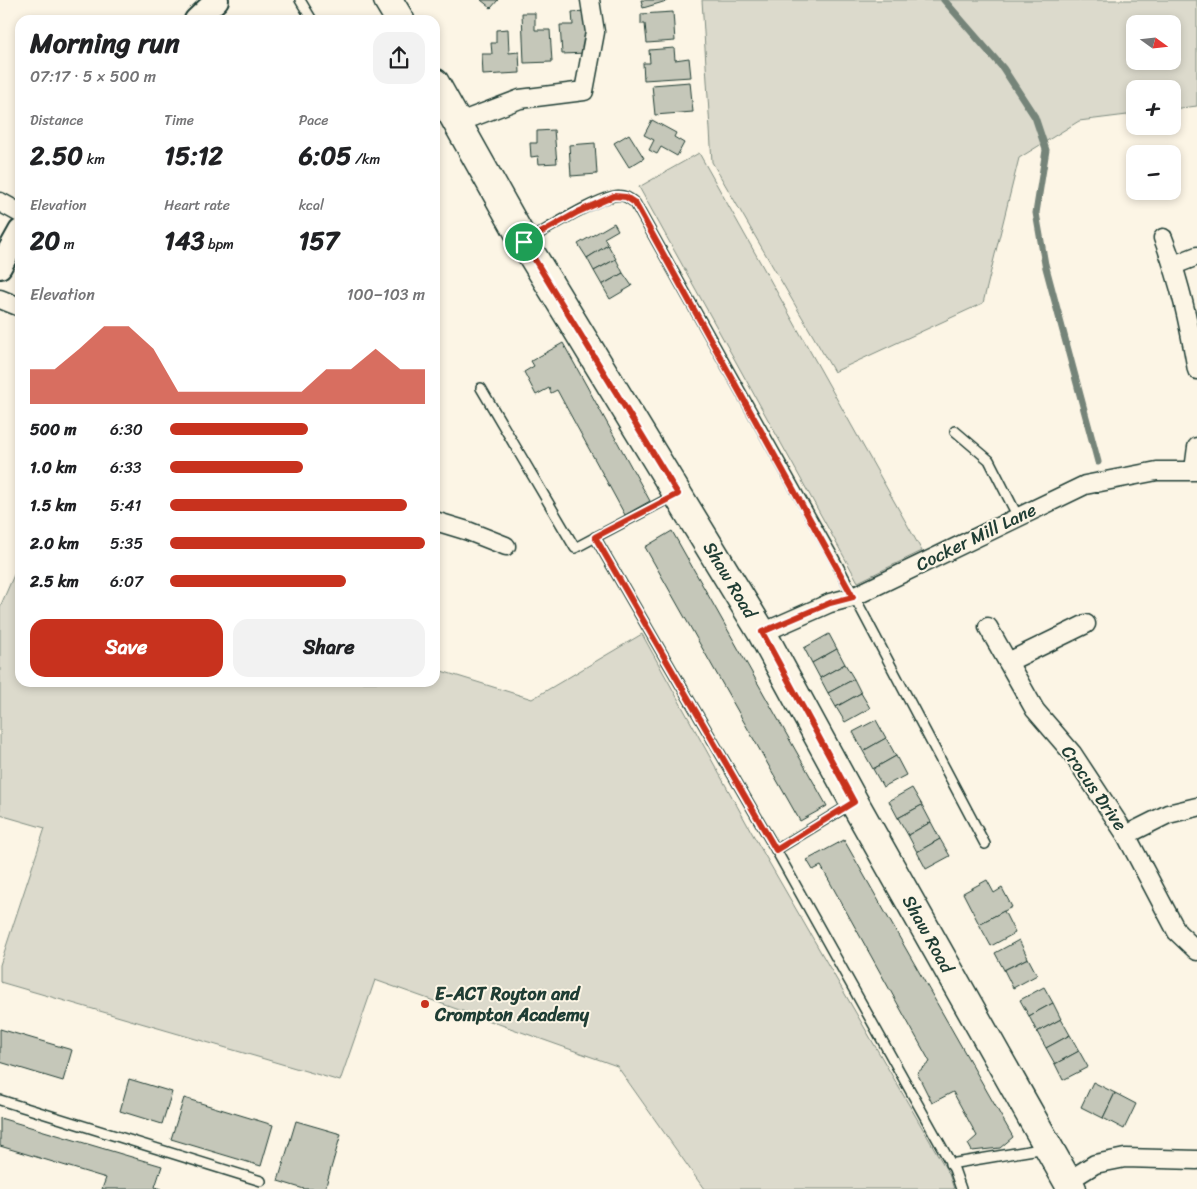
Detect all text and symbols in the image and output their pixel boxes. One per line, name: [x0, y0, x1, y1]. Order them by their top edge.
north arrow: [1126, 15, 1181, 70]
map controls: [1126, 15, 1181, 200]
text: Morning run: [30, 18, 180, 67]
button: share: [373, 32, 425, 84]
text: 07:17 · 5 × 500 m: [30, 62, 156, 91]
button: +: [1126, 80, 1181, 135]
text: Distance: [30, 108, 83, 133]
text: Time: [164, 108, 194, 133]
text: Pace: [299, 108, 328, 133]
text: 2.50: [30, 133, 83, 178]
text: 15:12: [164, 133, 223, 178]
text: 6:05: [299, 133, 351, 178]
button: −: [1126, 145, 1181, 200]
text: km: [83, 147, 105, 172]
text: /km: [351, 147, 380, 172]
text: Elevation: [30, 193, 87, 218]
text: Heart rate: [164, 193, 230, 218]
text: kcal: [299, 193, 324, 218]
text: 20: [30, 218, 60, 263]
text: 143: [164, 218, 204, 263]
text: 157: [299, 218, 339, 263]
pin: [503, 221, 545, 263]
icon: arrive: [510, 228, 538, 256]
text: m: [60, 232, 75, 257]
text: bpm: [204, 232, 234, 257]
text: Elevation: [30, 280, 95, 309]
text: 100–103 m: [347, 280, 425, 309]
text: 500 m: [30, 415, 76, 444]
text: 6:30: [110, 415, 143, 444]
text: 1.0 km: [30, 453, 77, 482]
text: 6:33: [110, 453, 142, 482]
text: 1.5 km: [30, 491, 76, 520]
text: 5:41: [110, 491, 141, 520]
street label: Cocker Mill Lane: [910, 494, 1042, 580]
text: 2.0 km: [30, 529, 79, 558]
text: 5:35: [110, 529, 143, 558]
street label: Shaw Road: [694, 535, 767, 626]
text: 2.5 km: [30, 567, 79, 596]
text: 6:07: [110, 567, 143, 596]
button: Save: [30, 619, 223, 677]
button: Share: [233, 619, 425, 677]
street label: Crocus Drive: [1052, 738, 1136, 838]
street label: Shaw Road: [893, 889, 963, 980]
place label: E-ACT Royton and Crompton Academy: [434, 978, 590, 1031]
marker: E-ACT Royton and Crompton Academy: [419, 998, 431, 1010]

